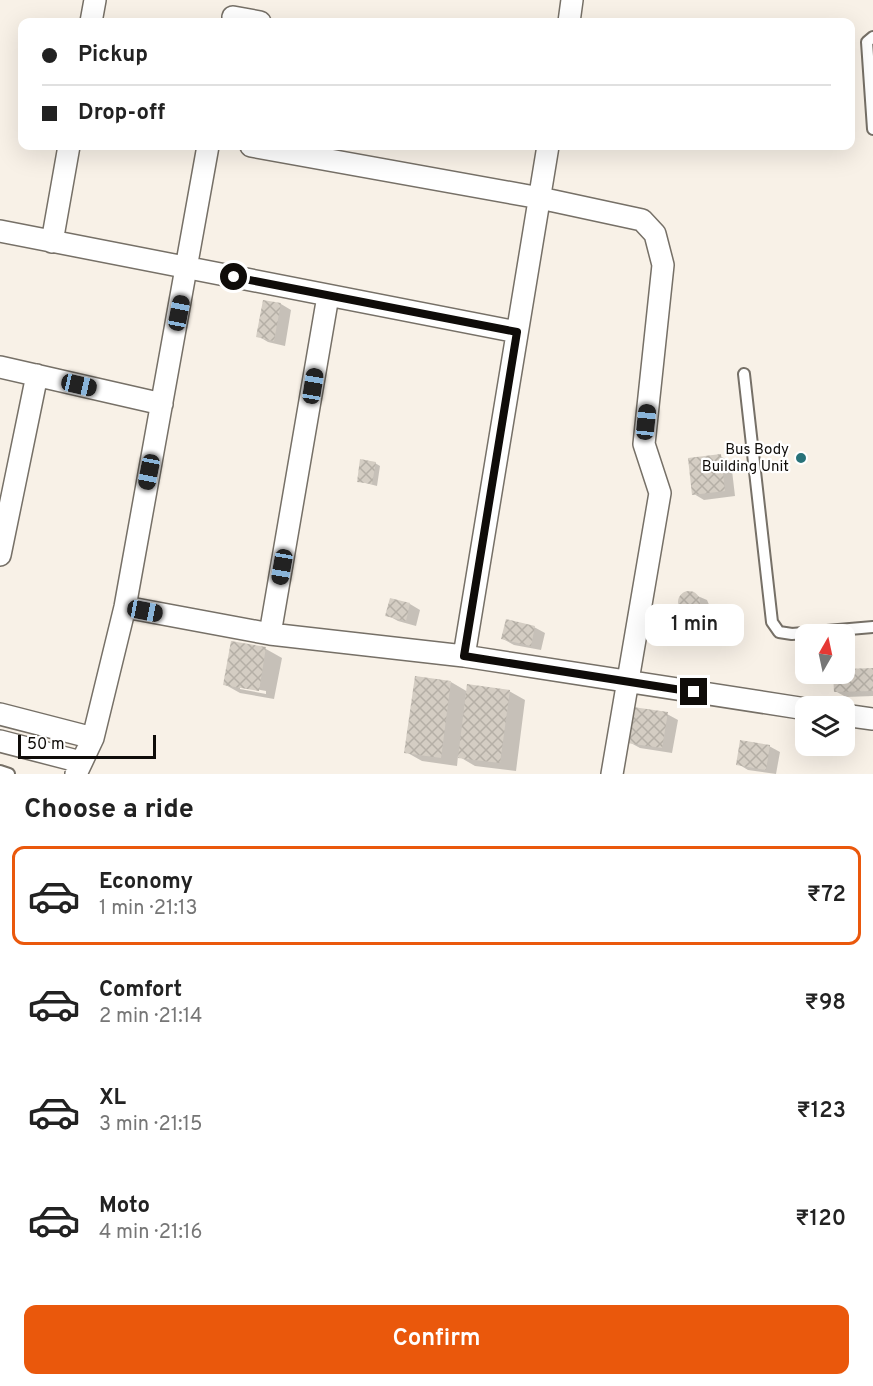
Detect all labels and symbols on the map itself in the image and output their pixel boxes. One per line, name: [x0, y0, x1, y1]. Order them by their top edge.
route start: [220, 263, 247, 290]
car: [167, 294, 191, 332]
car: [301, 367, 325, 405]
car: [59, 372, 99, 398]
car: [635, 403, 657, 441]
place label: Bus Body Building Unit: [702, 441, 789, 477]
marker: Bus Body Building Unit: [794, 451, 808, 465]
car: [137, 453, 161, 491]
car: [270, 548, 294, 586]
car: [126, 599, 164, 623]
callout: 1 min: [644, 605, 744, 647]
north arrow: [795, 624, 855, 684]
route end: [680, 678, 707, 705]
scale bar: [18, 732, 156, 760]

